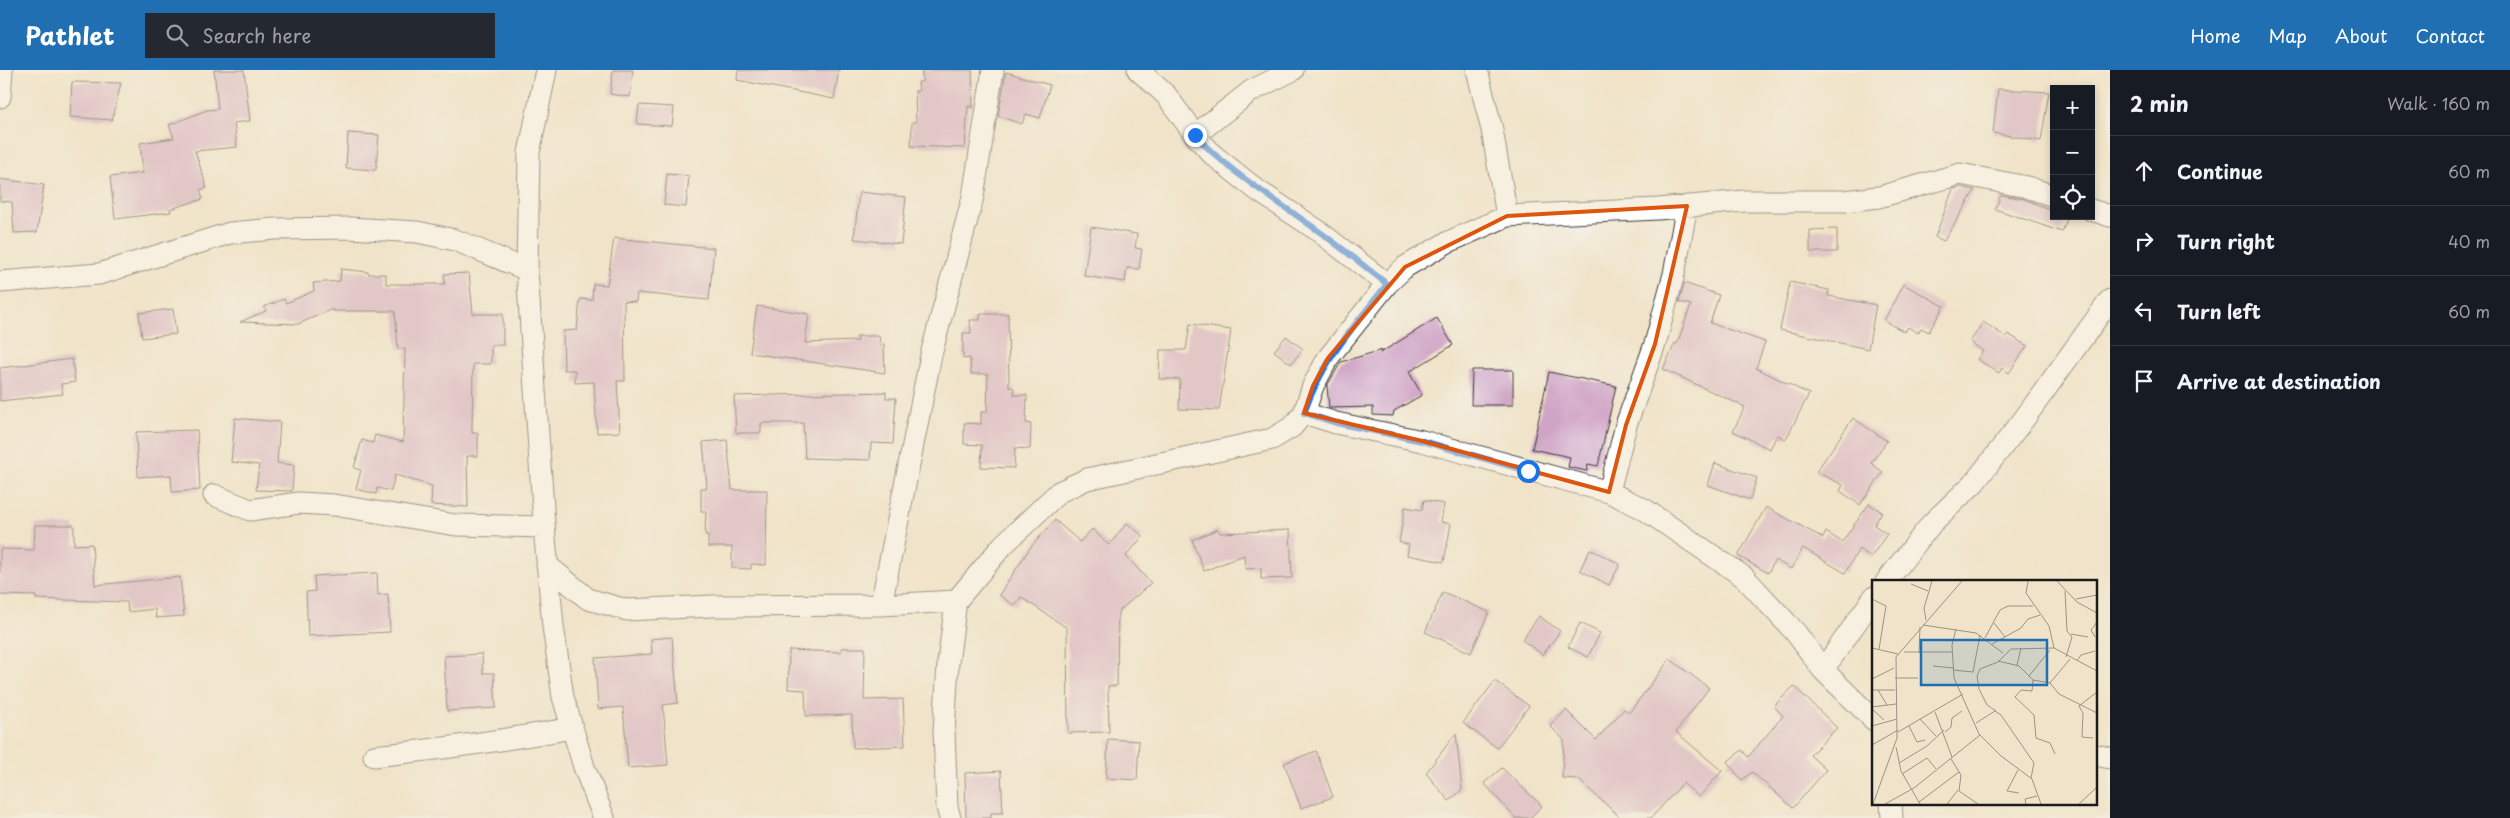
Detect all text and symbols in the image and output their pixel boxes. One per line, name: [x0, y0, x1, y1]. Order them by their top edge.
search box: [145, 13, 495, 58]
text: Pathlet: [25, 17, 115, 53]
icon: search: [163, 21, 191, 49]
text: Search here: [203, 21, 311, 49]
text: Home: [2190, 22, 2240, 49]
text: Map: [2268, 22, 2307, 49]
text: About: [2335, 22, 2387, 49]
text: Contact: [2415, 22, 2485, 49]
map controls: [2050, 85, 2095, 220]
button: +: [2050, 85, 2095, 130]
text: 2 min: [2130, 87, 2189, 119]
text: Walk · 160 m: [2387, 91, 2490, 115]
route end: [1184, 124, 1207, 147]
button: −: [2050, 130, 2095, 175]
icon: ahead: [2130, 157, 2158, 185]
text: Continue: [2177, 157, 2263, 185]
text: 60 m: [2448, 159, 2490, 183]
button: locate: [2050, 175, 2095, 220]
icon: right: [2130, 227, 2158, 255]
text: Turn right: [2177, 227, 2275, 255]
text: 40 m: [2448, 229, 2490, 253]
icon: left: [2130, 297, 2158, 325]
text: Turn left: [2177, 297, 2261, 325]
text: 60 m: [2448, 299, 2490, 323]
icon: arrive: [2130, 367, 2158, 395]
text: Arrive at destination: [2177, 367, 2381, 395]
route start: [1517, 460, 1540, 483]
inset map: [1872, 580, 2098, 806]

